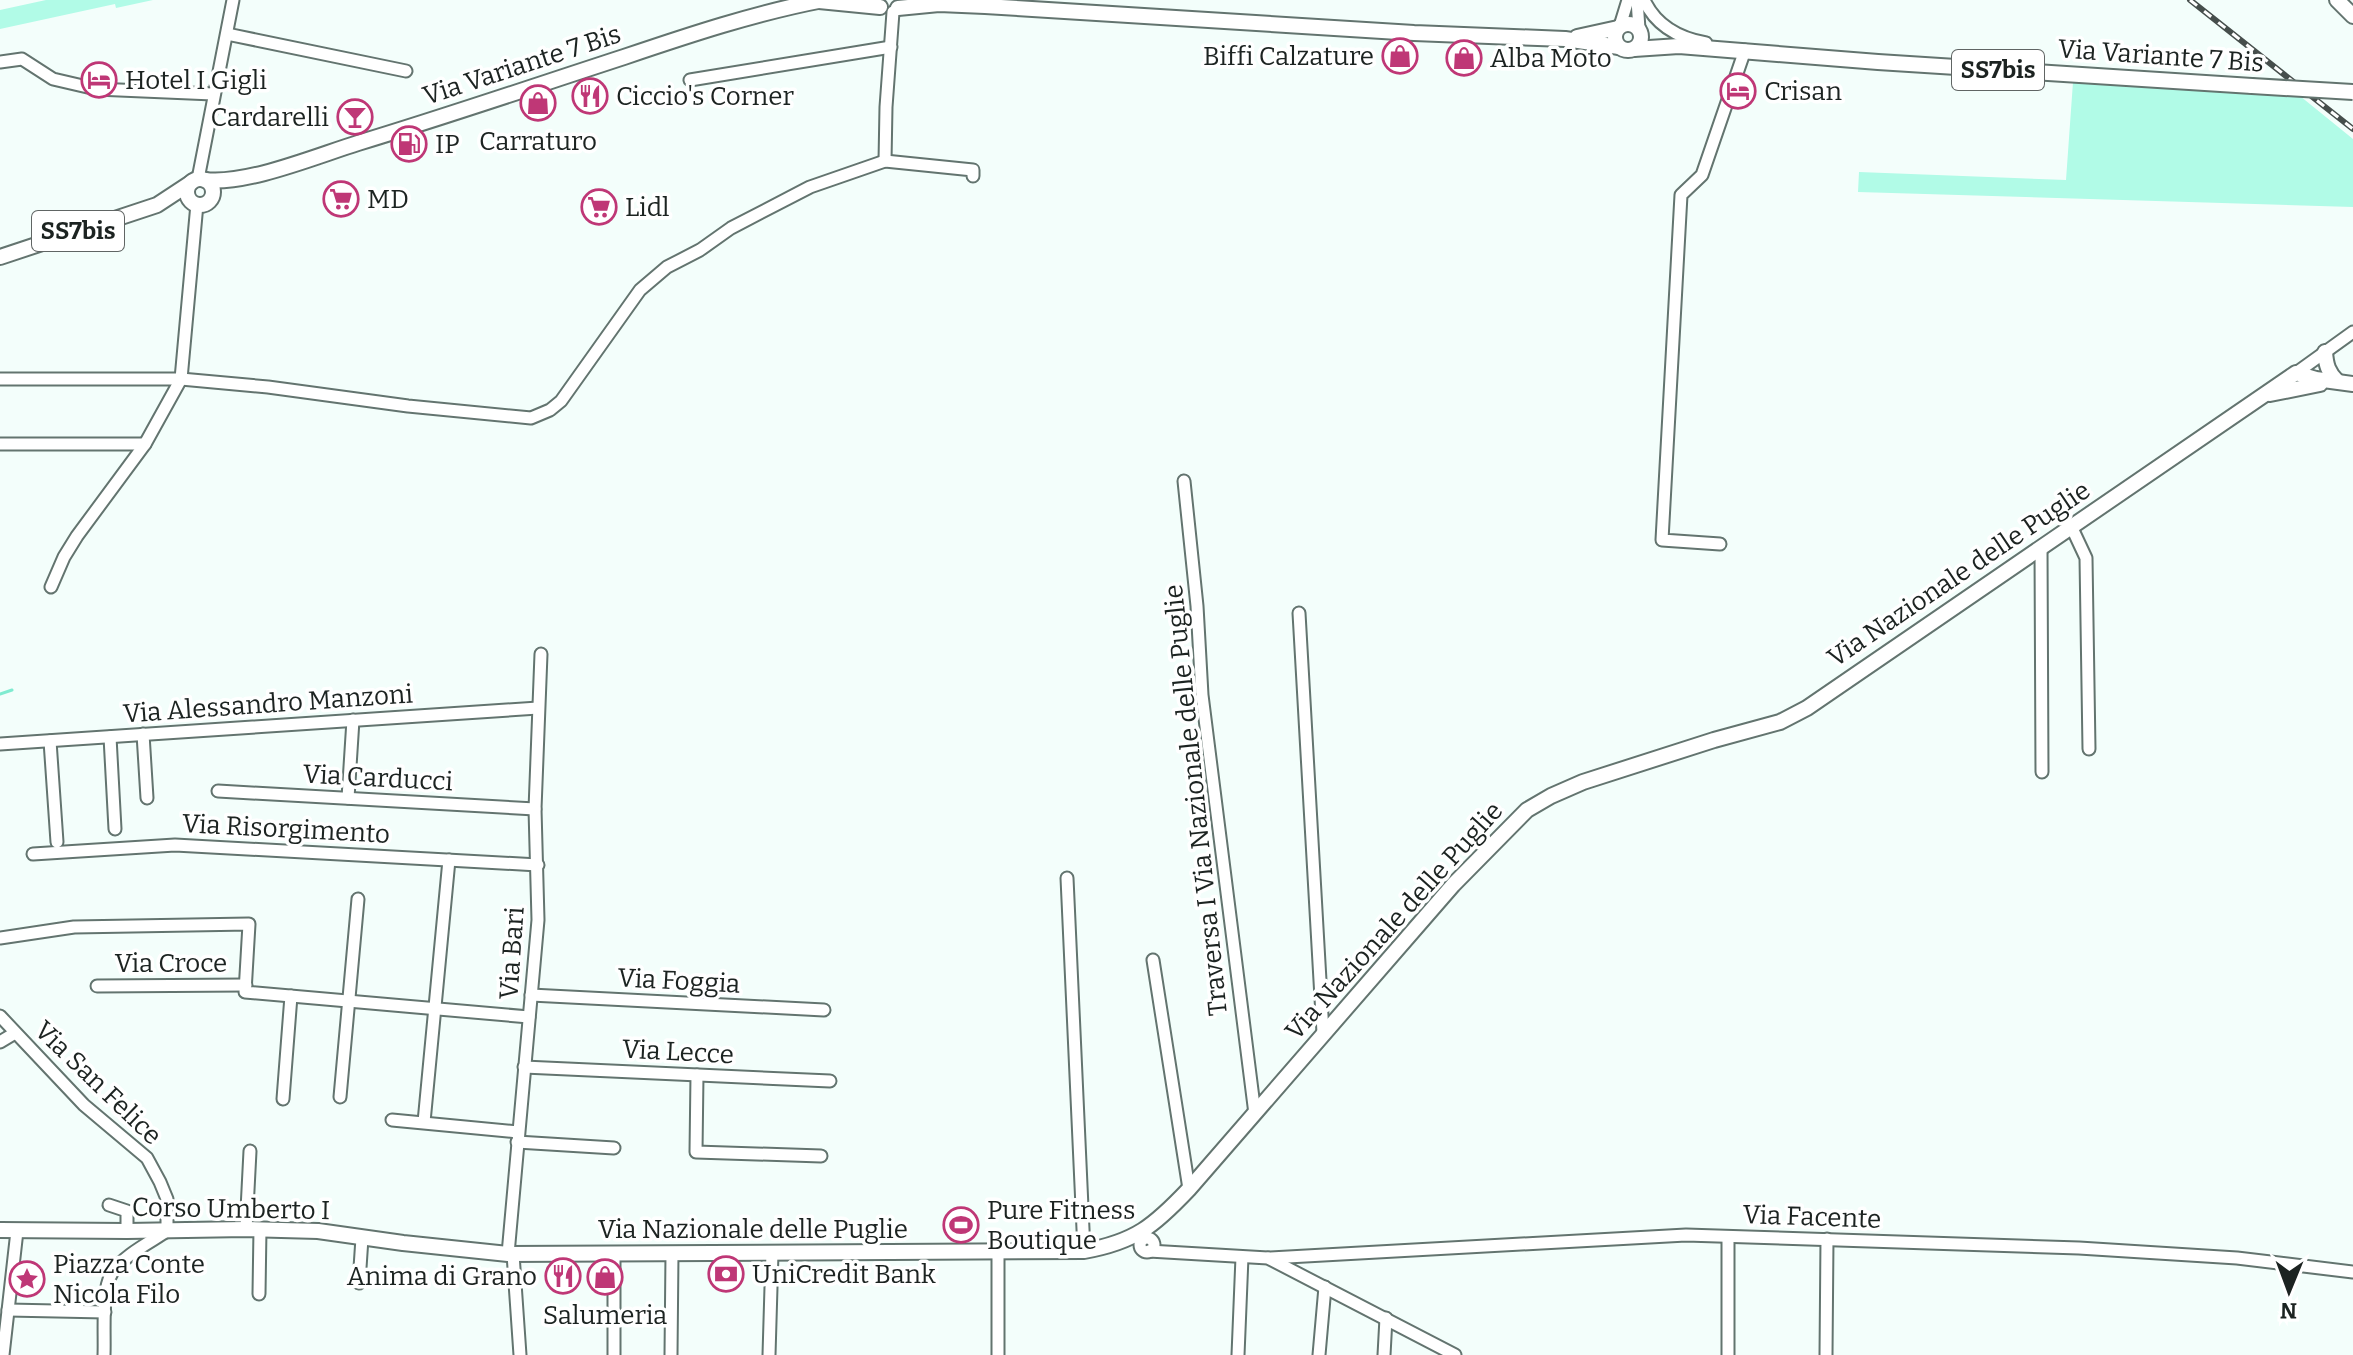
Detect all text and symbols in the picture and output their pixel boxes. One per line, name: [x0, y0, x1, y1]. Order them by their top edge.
street label: Via Variante 7 Bis: [419, 18, 625, 112]
street label: Via Variante 7 Bis: [2057, 33, 2265, 79]
shop icon: Biffi Calzature: [1381, 37, 1419, 75]
shop icon: Alba Moto: [1445, 39, 1483, 77]
place label: Biffi Calzature: [1203, 41, 1374, 72]
place label: Alba Moto: [1490, 43, 1612, 74]
road number: SS7bis: [1952, 50, 2044, 90]
hotel icon: Hotel I Gigli: [80, 61, 118, 99]
place label: Hotel I Gigli: [125, 65, 267, 96]
hotel icon: Crisan: [1719, 72, 1757, 110]
place label: Crisan: [1764, 76, 1843, 107]
restaurant icon: Ciccio's Corner: [571, 77, 609, 115]
place label: Ciccio's Corner: [616, 81, 794, 112]
shop icon: Carraturo: [519, 84, 557, 122]
bar icon: Cardarelli: [336, 98, 374, 136]
place label: Cardarelli: [211, 102, 329, 133]
fuel station icon: IP: [390, 125, 428, 163]
place label: Carraturo: [479, 126, 597, 157]
place label: IP: [435, 129, 460, 160]
supermarket icon: MD: [322, 180, 360, 218]
place label: MD: [367, 184, 409, 215]
supermarket icon: Lidl: [580, 188, 618, 226]
place label: Lidl: [625, 192, 670, 223]
road number: SS7bis: [32, 211, 124, 251]
street label: Via Nazionale delle Puglie: [1822, 475, 2096, 673]
street label: Traversa I Via Nazionale delle Puglie: [1158, 583, 1234, 1017]
street label: Via Alessandro Manzoni: [122, 678, 414, 730]
street label: Via Carducci: [302, 759, 454, 797]
street label: Via Nazionale delle Puglie: [1279, 796, 1509, 1046]
street label: Via Risorgimento: [181, 808, 391, 850]
street label: Via Bari: [493, 905, 531, 1000]
street label: Via Croce: [115, 948, 227, 979]
street label: Via Foggia: [617, 962, 741, 1000]
street label: Via San Felice: [28, 1015, 168, 1151]
street label: Via Lecce: [621, 1034, 735, 1070]
street label: Corso Umberto I: [132, 1192, 330, 1226]
place label: Pure Fitness Boutique: [987, 1195, 1135, 1256]
street label: Via Facente: [1742, 1199, 1882, 1235]
sports icon: Pure Fitness Boutique: [942, 1206, 980, 1244]
street label: Via Nazionale delle Puglie: [598, 1214, 908, 1245]
place label: Piazza Conte Nicola Filo: [53, 1249, 205, 1310]
north arrow: [2249, 1251, 2329, 1331]
bank icon: UniCredit Bank: [707, 1255, 745, 1293]
restaurant icon: Anima di Grano: [544, 1257, 582, 1295]
shop icon: Salumeria: [586, 1258, 624, 1296]
place label: UniCredit Bank: [752, 1259, 936, 1290]
place icon: Piazza Conte Nicola Filo: [8, 1260, 46, 1298]
place label: Anima di Grano: [347, 1261, 537, 1292]
text: N: [2280, 1297, 2297, 1324]
place label: Salumeria: [543, 1300, 667, 1331]

